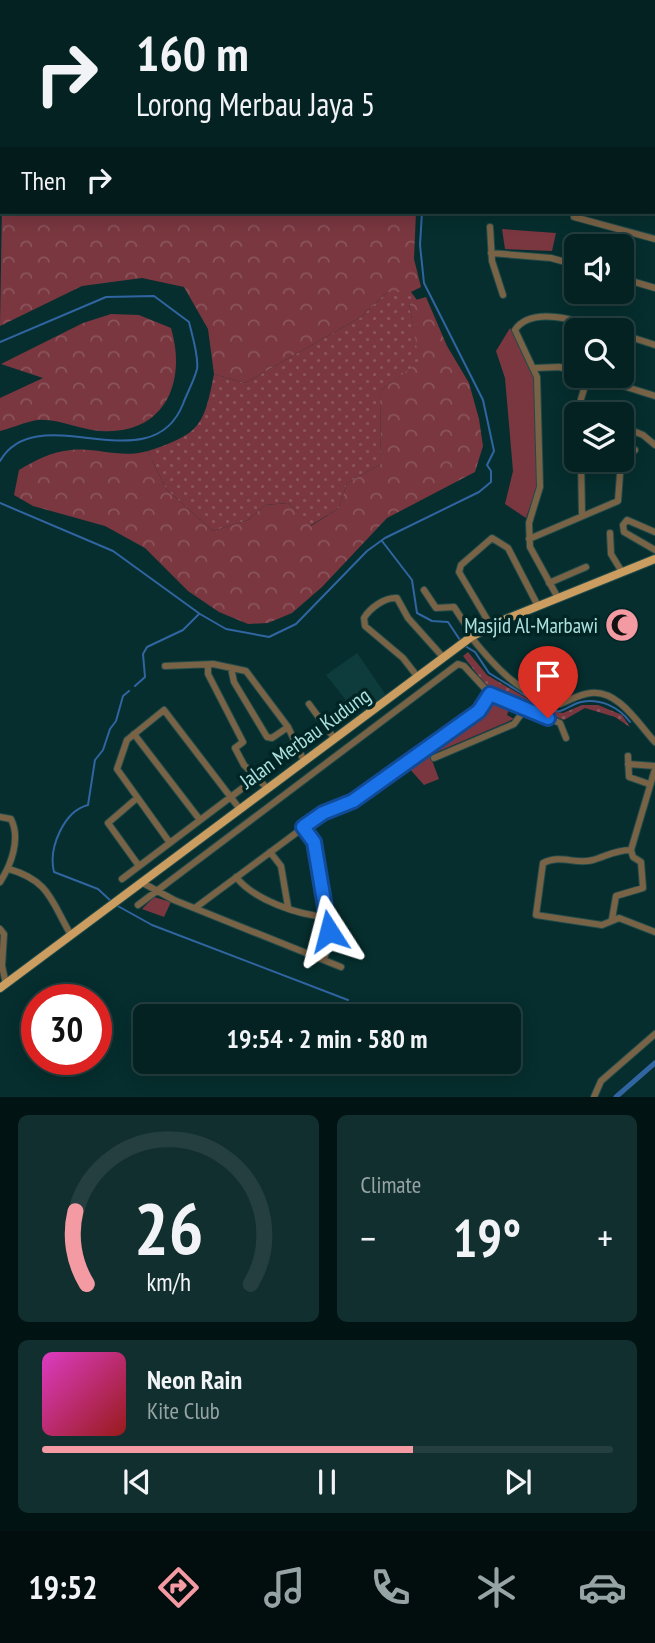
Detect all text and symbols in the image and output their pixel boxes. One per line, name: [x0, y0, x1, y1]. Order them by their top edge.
text: 160 m: [136, 21, 249, 85]
icon: right: [21, 28, 112, 119]
text: Lorong Merbau Jaya 5: [136, 83, 375, 125]
icon: right: [80, 161, 118, 199]
text: Then: [21, 164, 66, 197]
map controls: [564, 234, 634, 472]
button: sound: [564, 234, 634, 304]
button: search: [564, 318, 634, 388]
button: layers: [564, 402, 634, 472]
mosque icon: Masjid Al-Marbawi: [603, 606, 641, 644]
place label: Masjid Al-Marbawi: [464, 612, 598, 639]
pin: [518, 646, 578, 718]
icon: arrive: [529, 657, 567, 695]
street label: Jalan Merbau Kudung: [234, 682, 376, 795]
position arrow: [292, 894, 366, 968]
speed limit sign: 30: [21, 984, 112, 1075]
text: 19:54 · 2 min · 580 m: [227, 1022, 427, 1055]
text: Climate: [361, 1170, 421, 1199]
text: 26: [133, 1181, 203, 1275]
text: 19°: [452, 1204, 521, 1271]
text: −: [361, 1213, 376, 1262]
text: +: [597, 1213, 613, 1262]
text: km/h: [146, 1266, 190, 1298]
text: Neon Rain: [147, 1363, 242, 1396]
text: Kite Club: [147, 1396, 220, 1425]
icon: previous: [118, 1463, 156, 1501]
icon: pause: [308, 1463, 346, 1501]
icon: next: [499, 1463, 537, 1501]
icon: directions: [154, 1563, 203, 1612]
icon: music: [260, 1563, 309, 1612]
icon: phone: [366, 1563, 415, 1612]
icon: climate: [472, 1563, 521, 1612]
icon: car: [578, 1563, 627, 1612]
text: 19:52: [28, 1566, 98, 1608]

